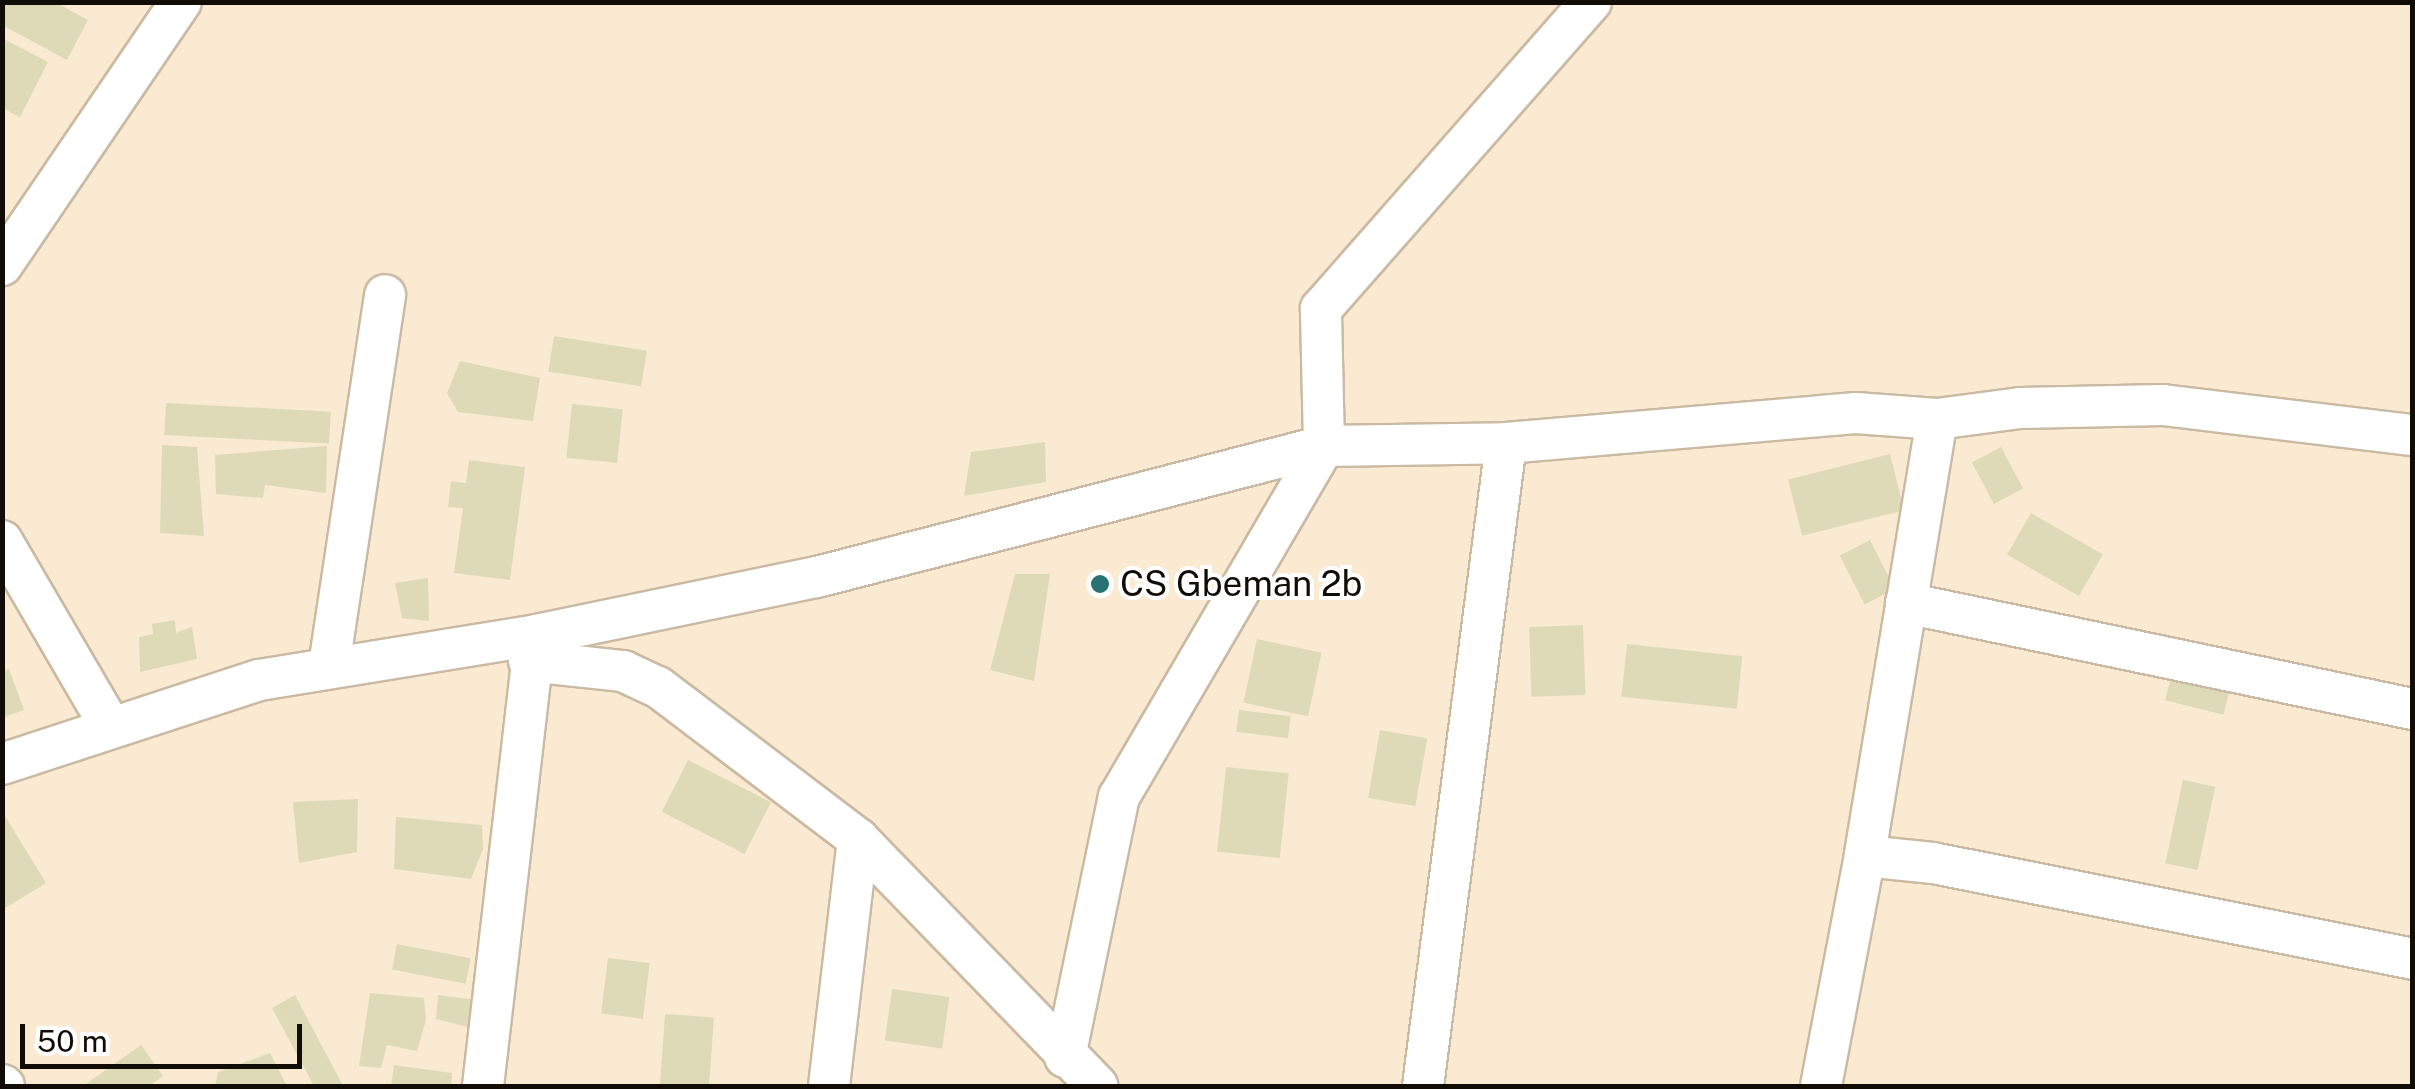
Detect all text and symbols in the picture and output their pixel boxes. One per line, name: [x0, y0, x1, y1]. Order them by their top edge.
place label: CS Gbeman 2b: [1120, 563, 1362, 605]
marker: CS Gbeman 2b: [1089, 573, 1111, 595]
scale bar: [25, 1004, 308, 1066]
text: 50 m: [37, 1023, 108, 1059]

